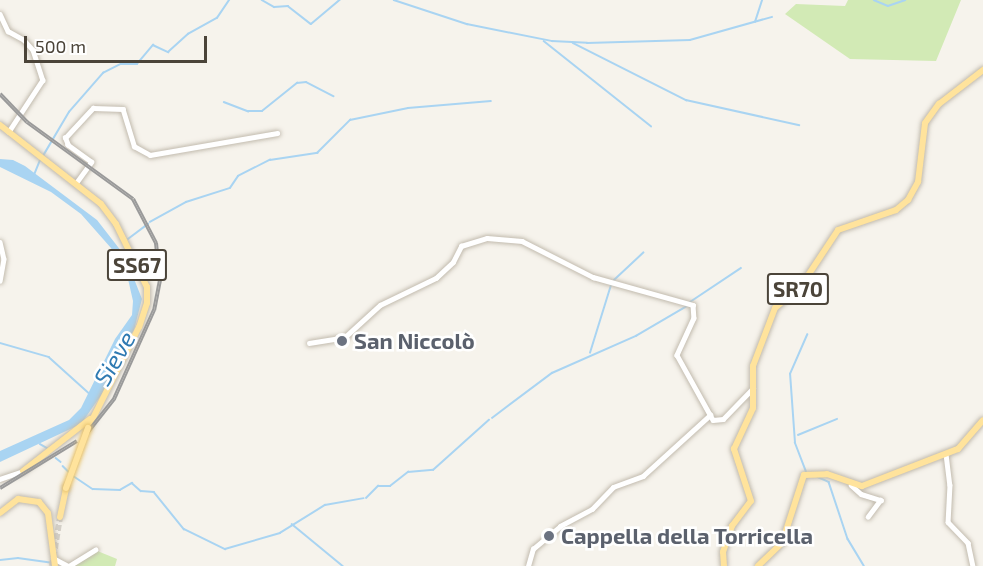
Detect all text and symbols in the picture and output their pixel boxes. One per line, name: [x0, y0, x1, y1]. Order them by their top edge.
scale bar: [27, 24, 210, 62]
text: 500 m: [35, 35, 86, 57]
road number: SS67: [106, 247, 168, 283]
road number: SR70: [766, 271, 830, 307]
water label: Sieve: [87, 326, 141, 390]
place label: San Niccolò: [354, 328, 475, 354]
marker: San Niccolò: [335, 334, 349, 348]
place label: Cappella della Torricella: [561, 523, 814, 549]
marker: Cappella della Torricella: [542, 529, 556, 543]

